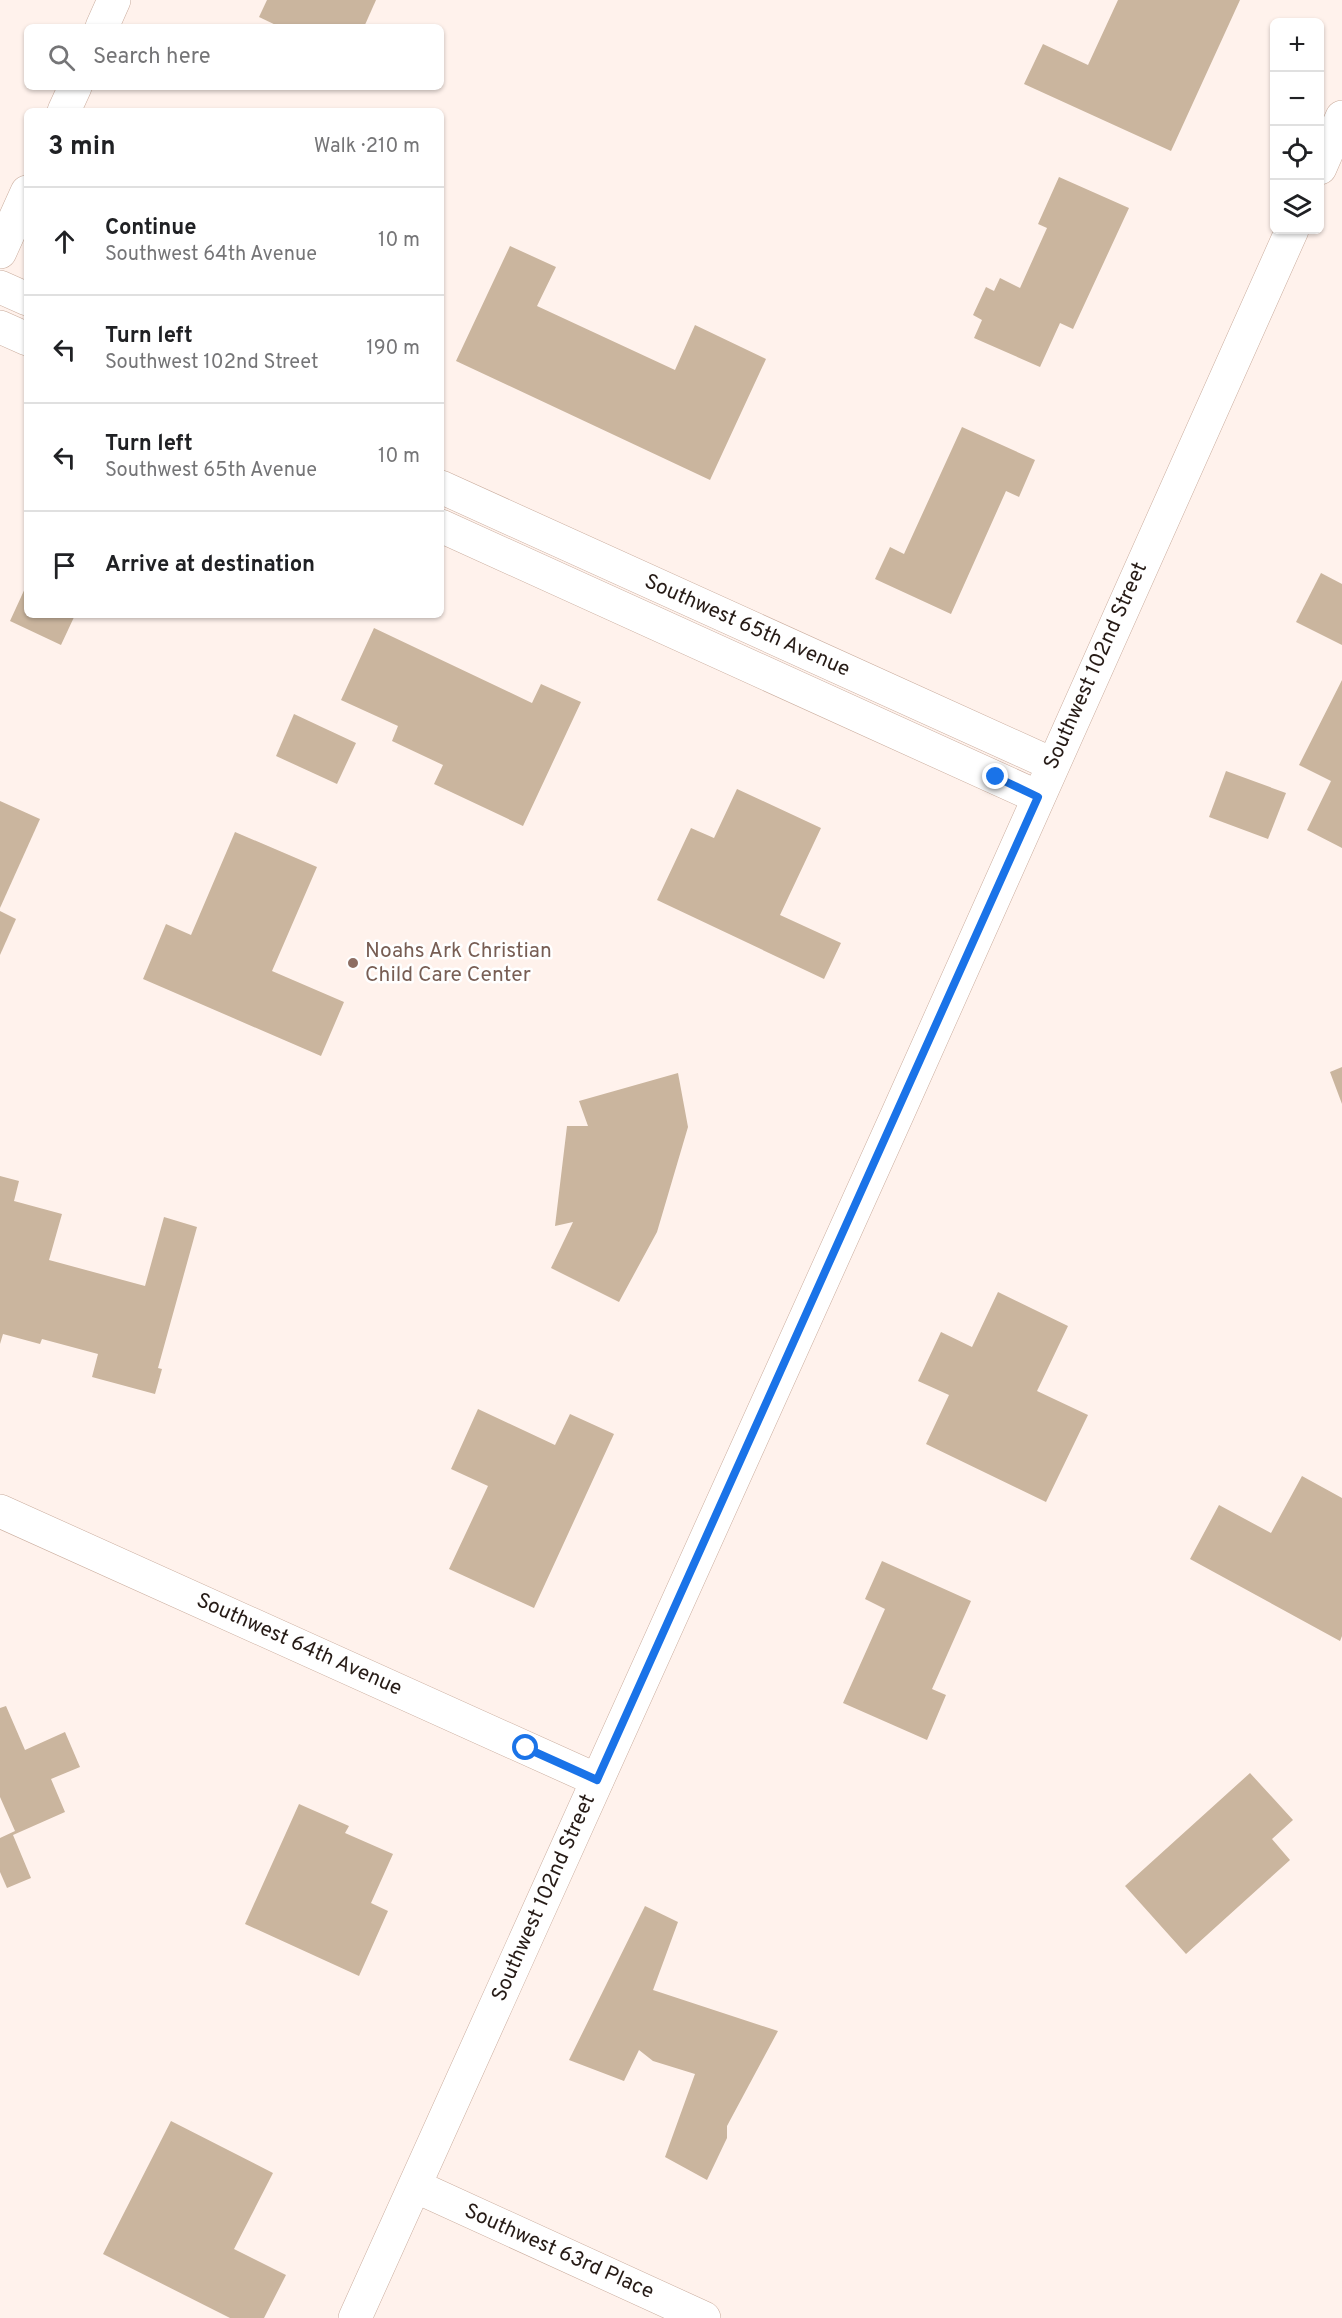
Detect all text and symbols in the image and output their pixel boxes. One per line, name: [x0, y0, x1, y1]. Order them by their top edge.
map controls: [1270, 18, 1324, 234]
button: +: [1270, 18, 1324, 72]
search box: [24, 24, 444, 90]
icon: search: [45, 41, 78, 74]
text: Search here: [93, 44, 211, 71]
button: −: [1270, 72, 1324, 126]
button: locate: [1270, 126, 1324, 180]
text: 3 min: [48, 131, 116, 164]
text: Walk · 210 m: [314, 134, 420, 160]
button: layers: [1270, 180, 1324, 234]
text: Continue: [105, 215, 196, 242]
icon: ahead: [48, 225, 81, 258]
text: 10 m: [378, 228, 420, 254]
text: Southwest 64th Avenue: [105, 242, 317, 268]
text: Turn left: [105, 323, 193, 350]
icon: left: [48, 333, 81, 366]
text: 190 m: [366, 336, 420, 362]
text: Southwest 102nd Street: [105, 350, 318, 376]
text: Turn left: [105, 431, 193, 458]
icon: left: [48, 441, 81, 474]
text: 10 m: [378, 444, 420, 470]
text: Southwest 65th Avenue: [105, 458, 317, 484]
icon: arrive: [48, 549, 81, 582]
text: Arrive at destination: [105, 552, 315, 579]
street label: Southwest 102nd Street: [1038, 558, 1154, 774]
street label: Southwest 65th Avenue: [640, 568, 854, 684]
route end: [982, 763, 1008, 789]
place label: Noahs Ark Christian Child Care Center: [365, 938, 552, 989]
marker: Noahs Ark Christian Child Care Center: [346, 956, 360, 970]
street label: Southwest 64th Avenue: [192, 1587, 406, 1703]
route start: [512, 1734, 538, 1760]
street label: Southwest 102nd Street: [486, 1790, 602, 2006]
street label: Southwest 63rd Place: [460, 2198, 658, 2306]

